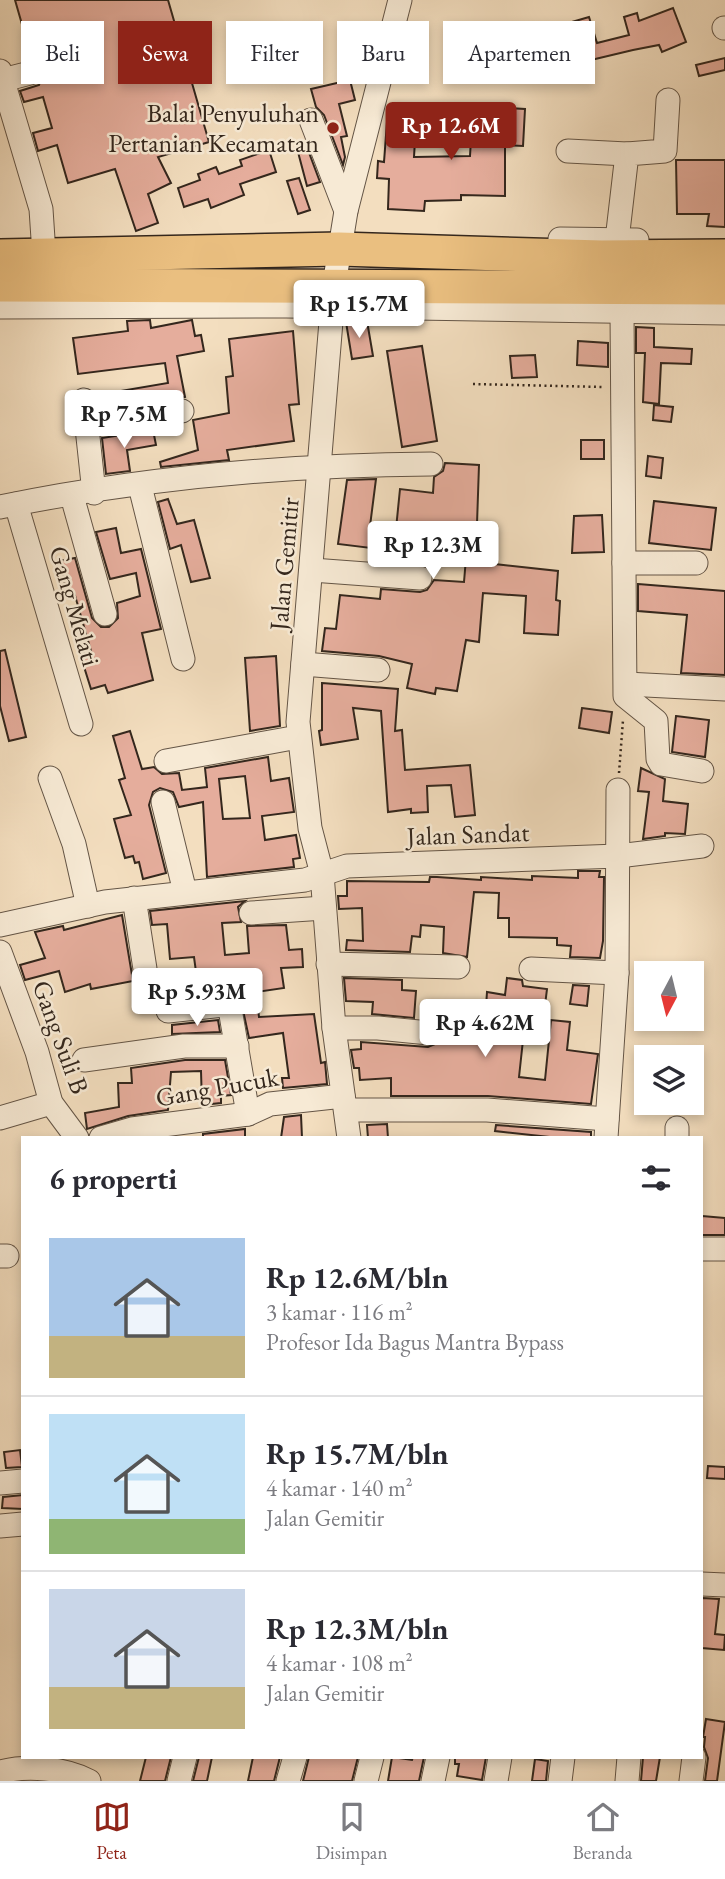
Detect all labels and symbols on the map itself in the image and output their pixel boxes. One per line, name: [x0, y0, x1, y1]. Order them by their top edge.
place label: Balai Penyuluhan Pertanian Kecamatan: [108, 96, 319, 160]
pin: Rp 12.6M: [379, 102, 523, 162]
marker: Balai Penyuluhan Pertanian Kecamatan: [325, 120, 341, 136]
pin: Rp 15.7M: [287, 280, 431, 340]
pin: Rp 7.5M: [59, 391, 189, 450]
street label: Jalan Gemitir: [261, 496, 307, 634]
pin: Rp 12.3M: [361, 522, 505, 581]
street label: Gang Melati: [42, 542, 108, 670]
street label: Jalan Sandat: [404, 815, 530, 853]
north arrow: [634, 961, 704, 1031]
pin: Rp 5.93M: [125, 968, 269, 1028]
street label: Gang Suli B: [25, 976, 97, 1098]
pin: Rp 4.62M: [413, 1000, 557, 1059]
street label: Gang Pucuk: [153, 1059, 282, 1115]

